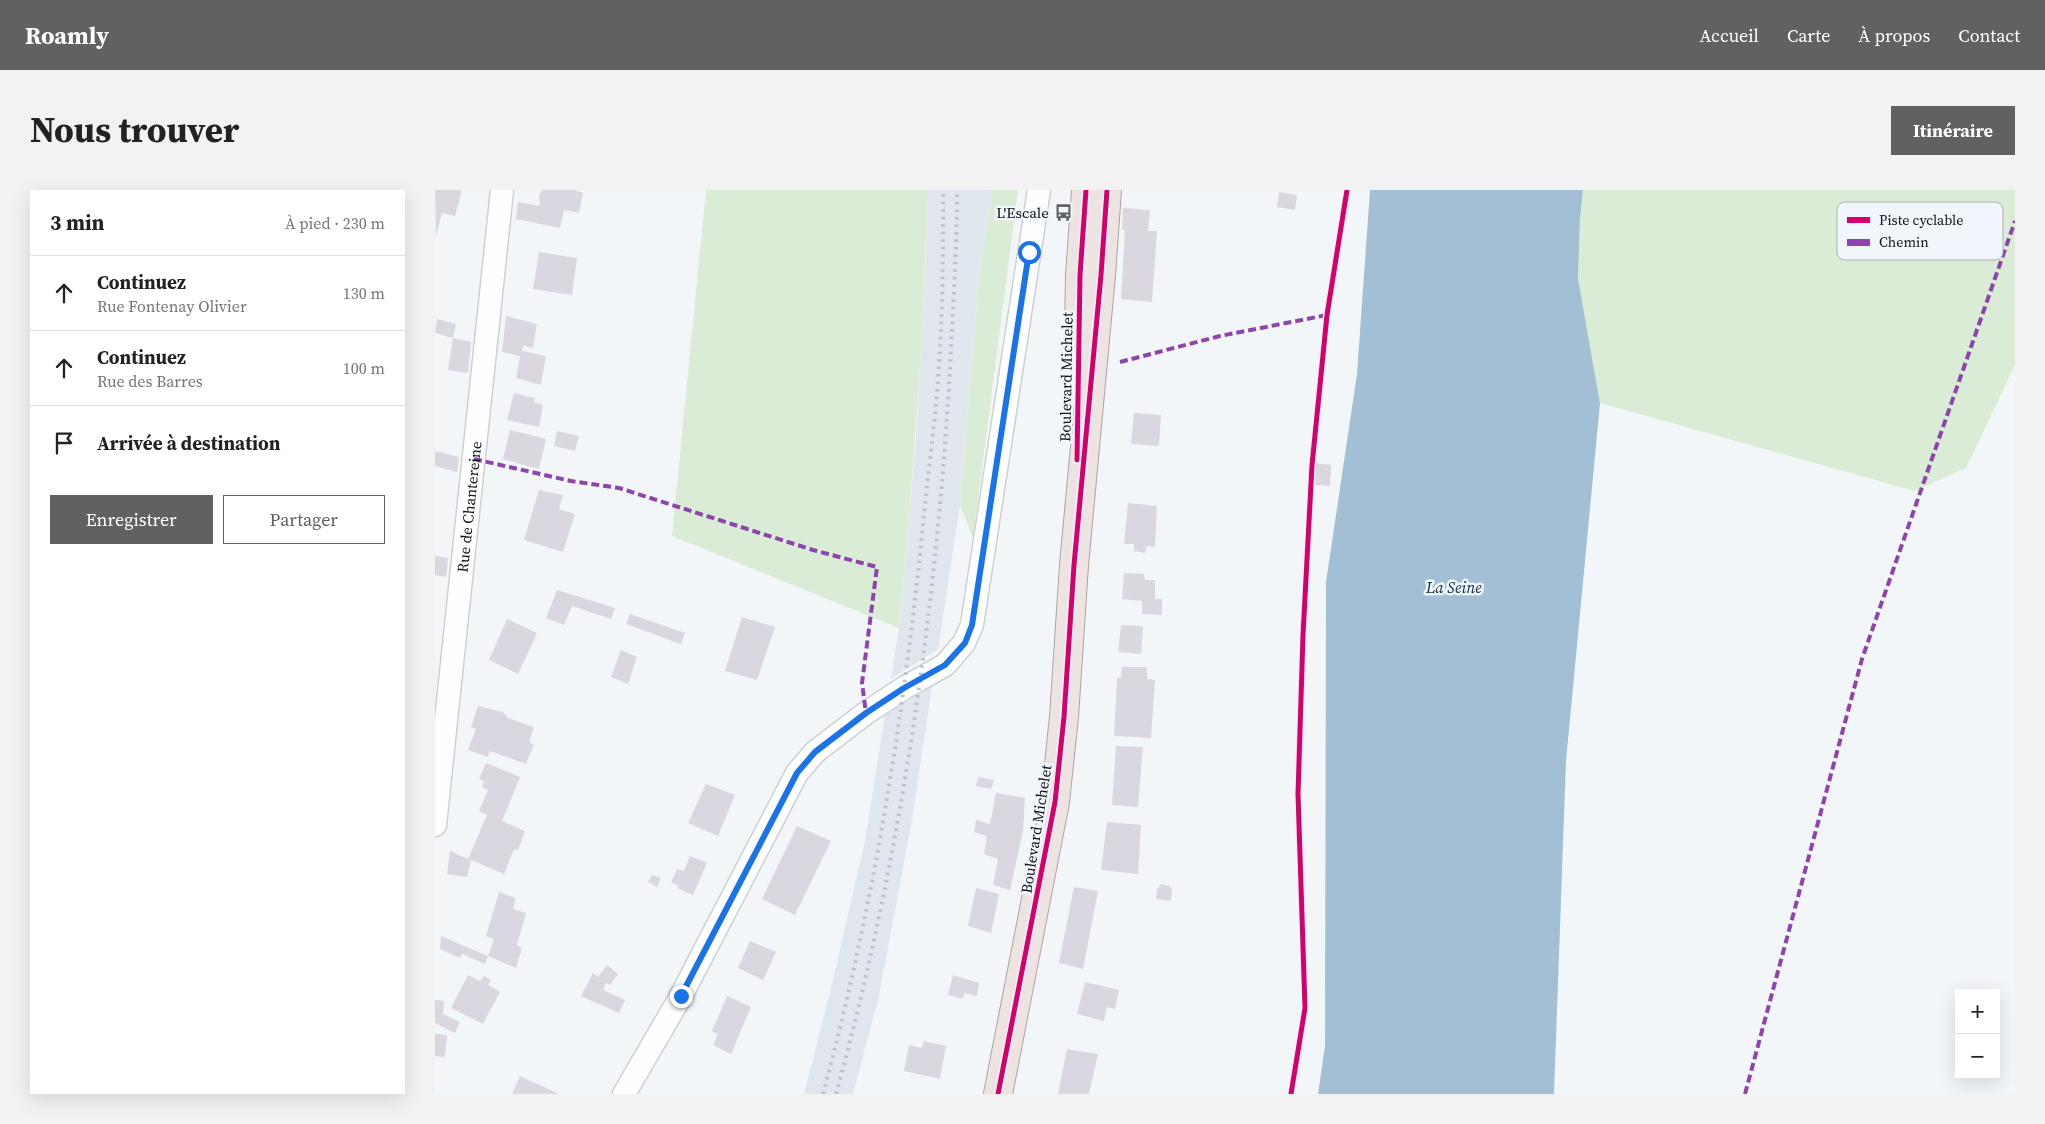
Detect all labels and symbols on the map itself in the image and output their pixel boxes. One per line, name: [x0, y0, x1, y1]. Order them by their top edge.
place label: L'Escale: [996, 202, 1049, 223]
bus stop icon: L'Escale: [1053, 202, 1073, 222]
legend: [1837, 202, 2003, 260]
text: Piste cyclable: [1879, 210, 1963, 230]
text: Chemin: [1879, 232, 1929, 252]
route start: [1018, 241, 1041, 264]
street label: Boulevard Michelet: [1054, 312, 1078, 442]
street label: Rue de Chantereine: [451, 440, 486, 573]
water label: La Seine: [1425, 576, 1482, 598]
street label: Boulevard Michelet: [1015, 763, 1057, 895]
route end: [670, 985, 693, 1008]

